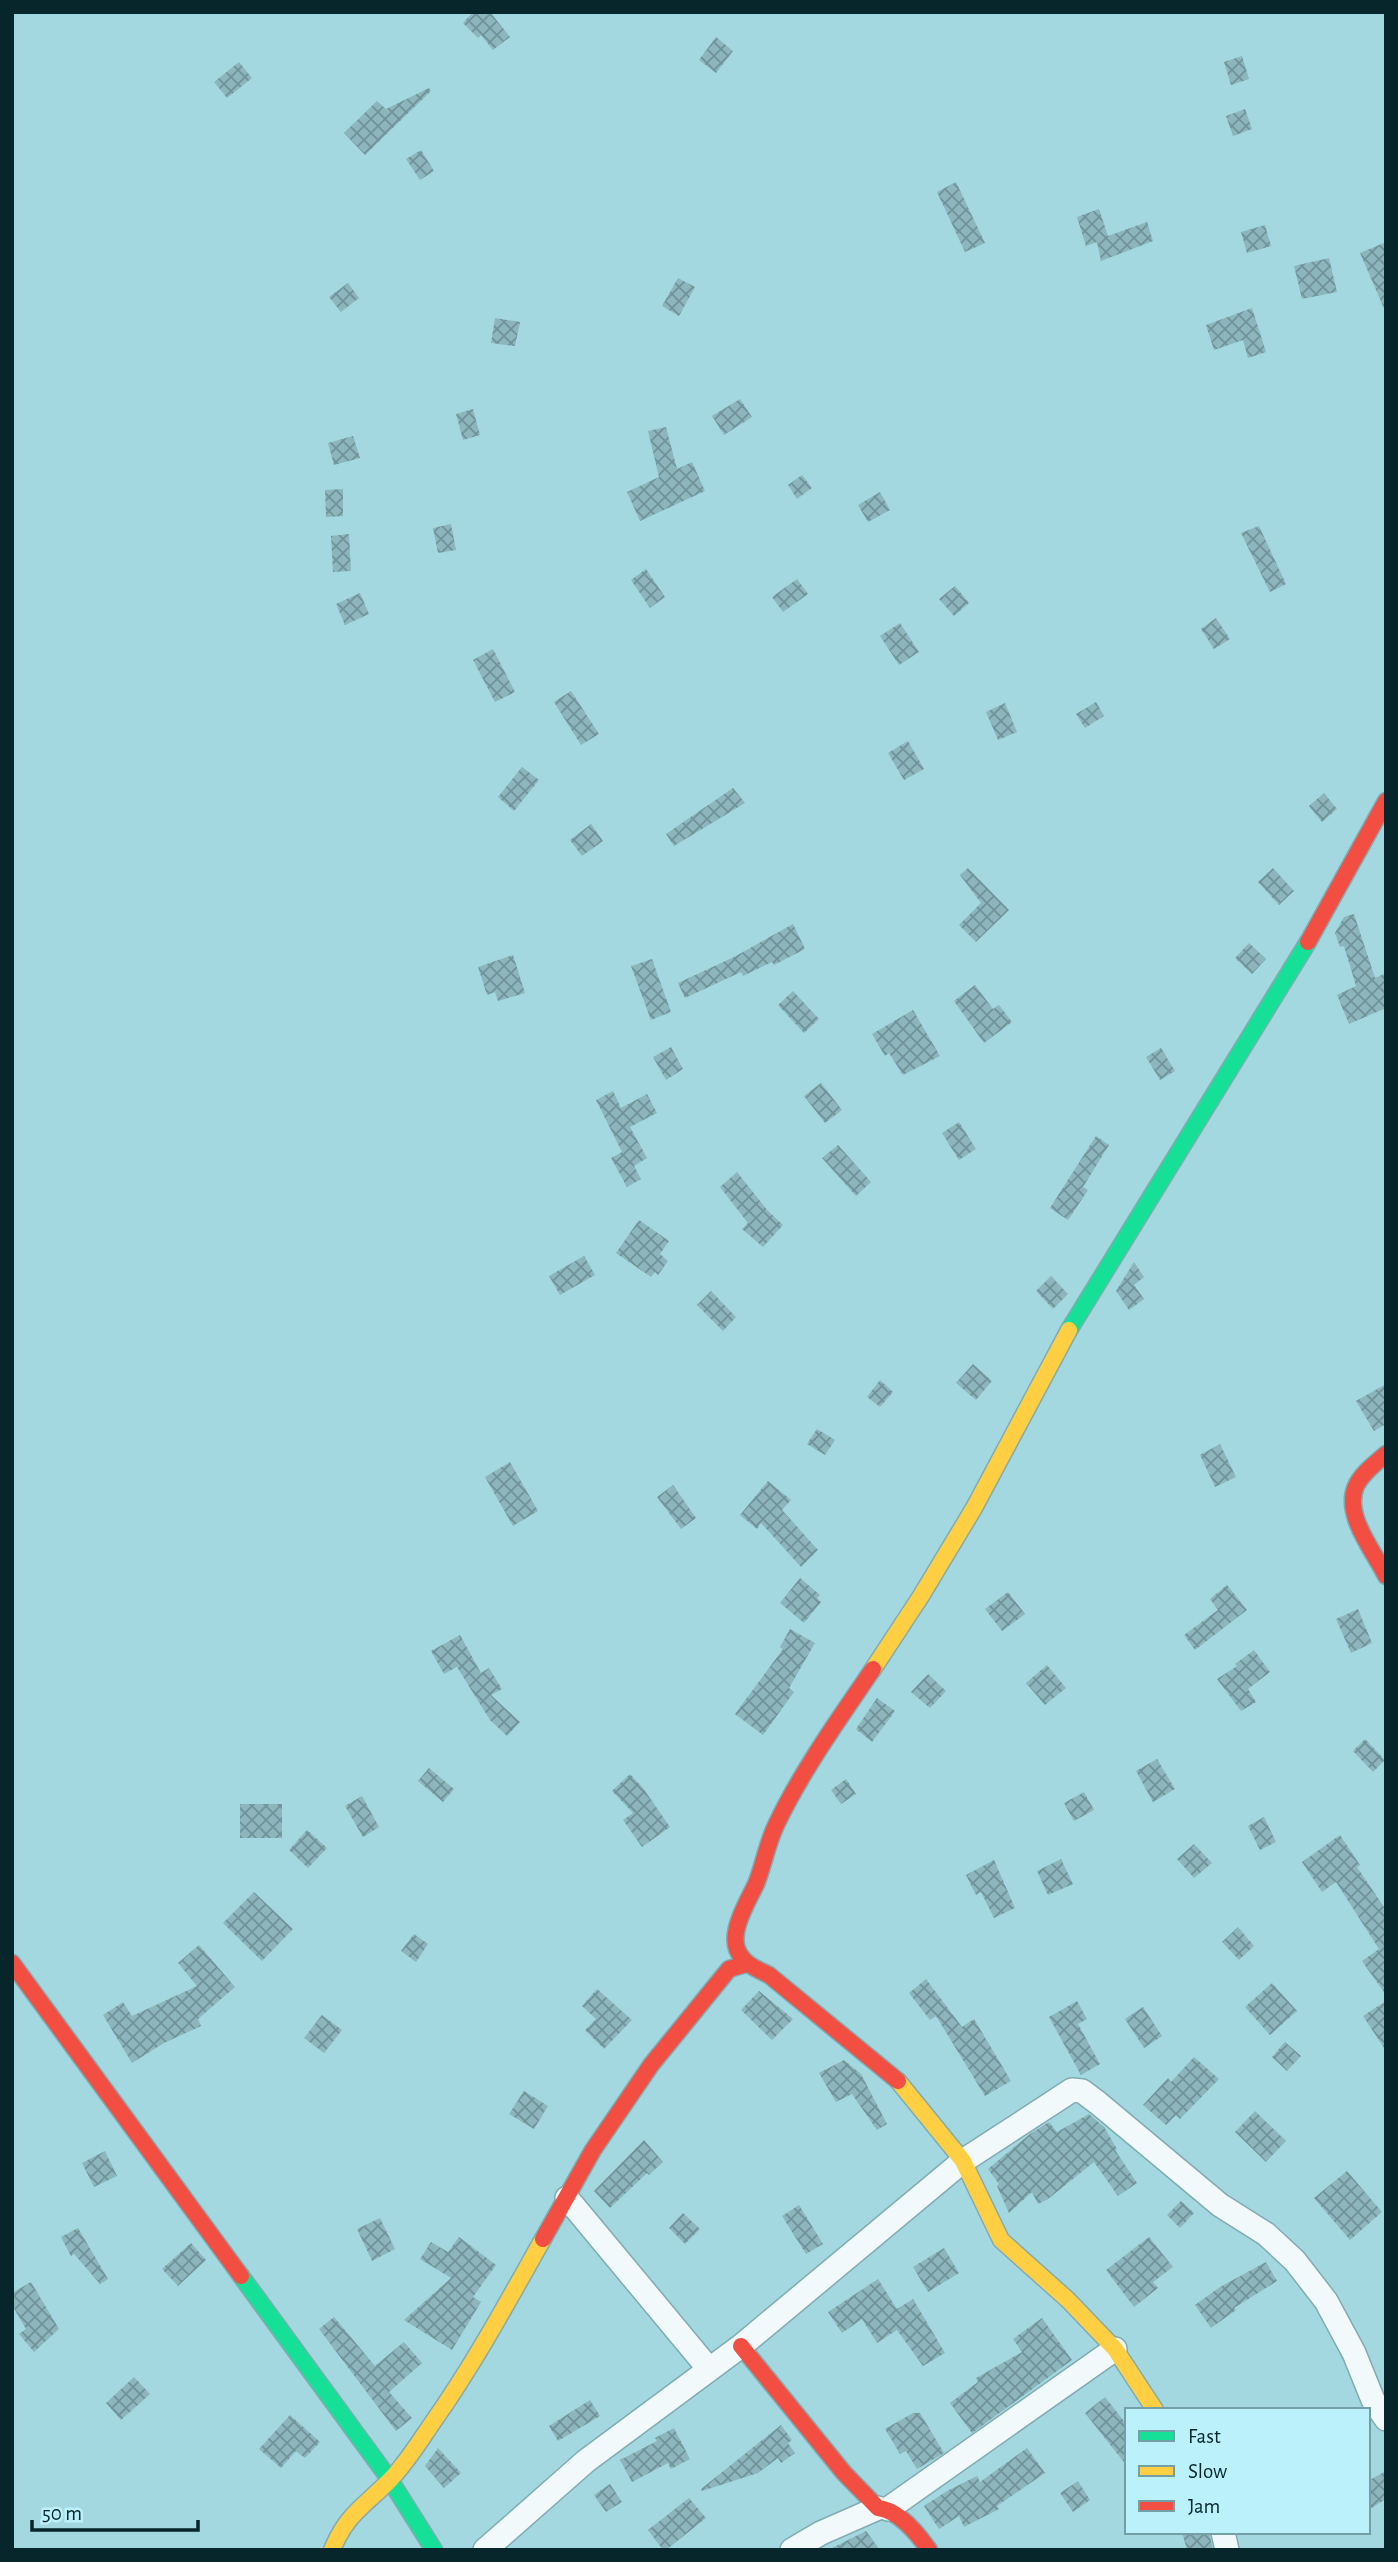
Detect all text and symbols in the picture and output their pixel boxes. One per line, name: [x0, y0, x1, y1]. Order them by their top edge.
legend: [1125, 2408, 1370, 2534]
text: Fast: [1188, 2426, 1221, 2447]
text: Slow: [1188, 2461, 1227, 2482]
scale bar: [32, 2488, 198, 2532]
text: Jam: [1188, 2496, 1220, 2517]
text: 50 m: [42, 2503, 82, 2524]

